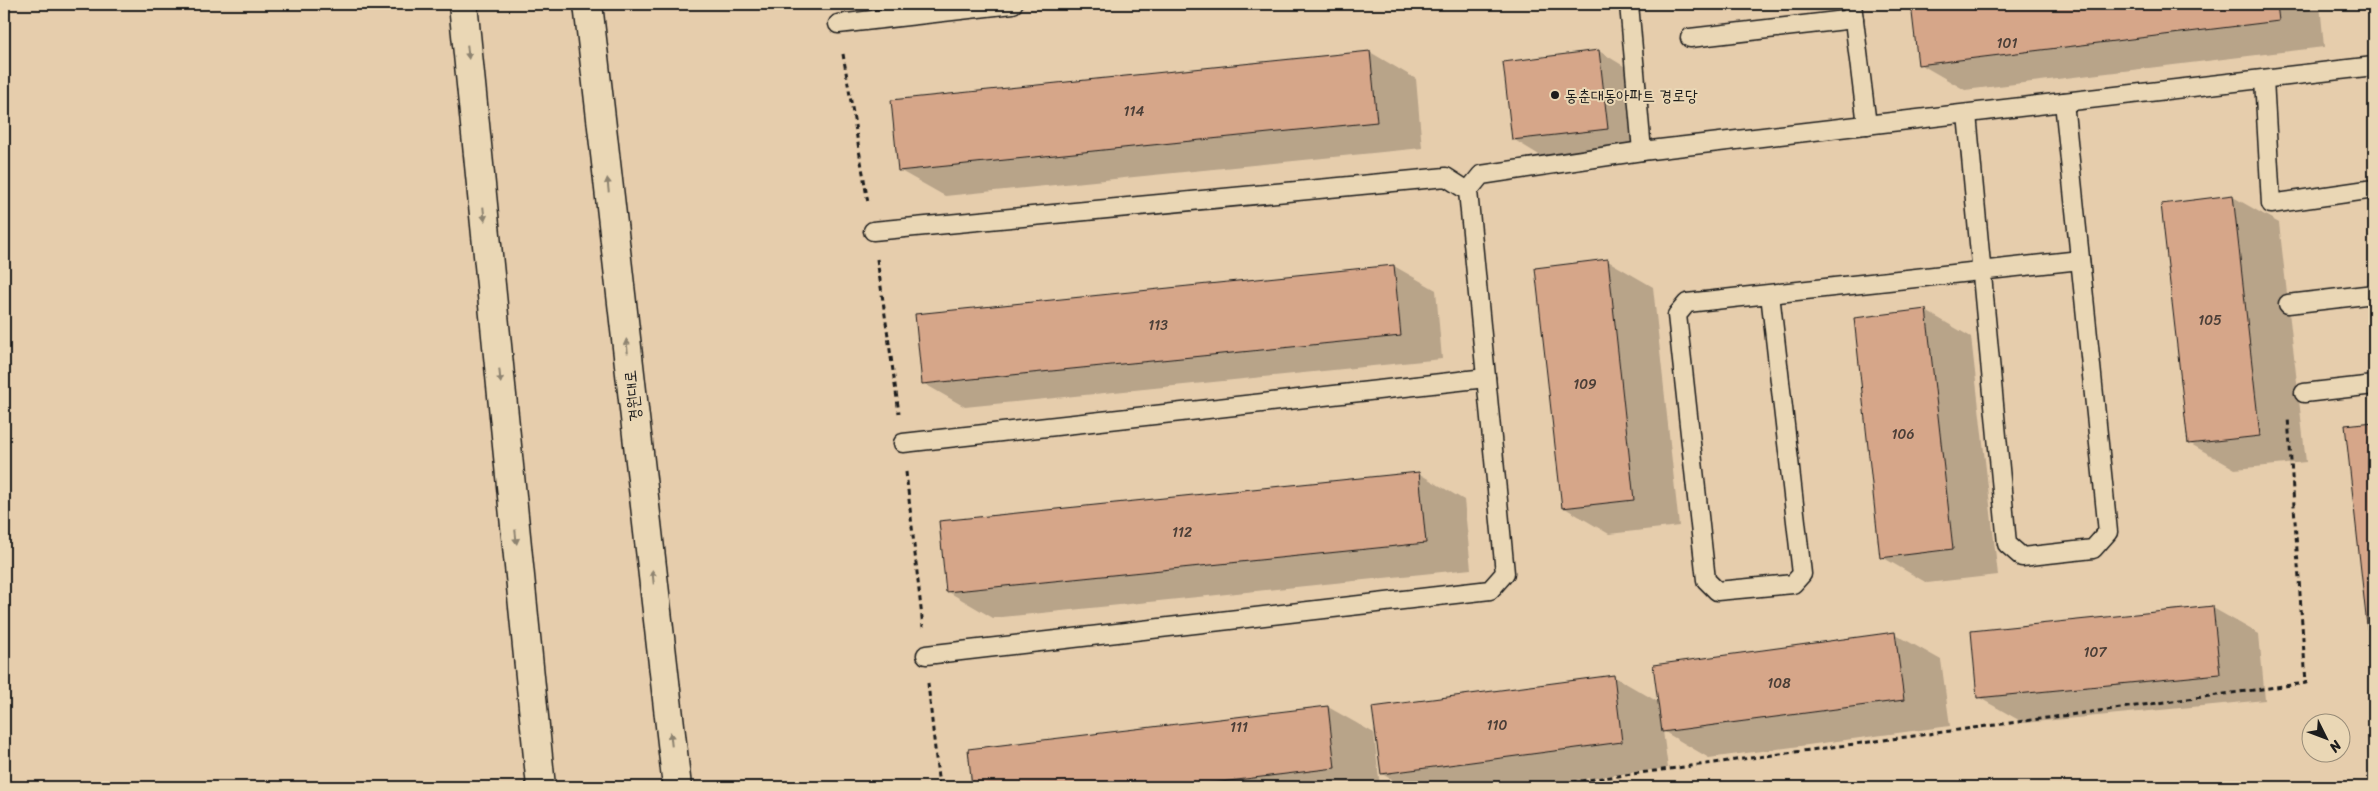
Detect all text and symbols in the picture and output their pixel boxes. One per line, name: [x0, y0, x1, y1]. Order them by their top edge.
house number: 101: [1997, 31, 2017, 56]
one-way arrow: [464, 45, 472, 61]
place label: 동춘대동아파트 경로당: [1565, 81, 1698, 110]
marker: 동춘대동아파트 경로당: [1549, 89, 1561, 101]
house number: 114: [1124, 99, 1145, 124]
one-way arrow: [604, 177, 612, 193]
one-way arrow: [480, 206, 488, 222]
house number: 105: [2198, 308, 2222, 333]
house number: 113: [1148, 313, 1168, 338]
one-way arrow: [623, 338, 631, 354]
one-way arrow: [496, 368, 504, 384]
street label: 경원대로: [615, 369, 650, 423]
house number: 109: [1573, 372, 1597, 397]
house number: 106: [1892, 422, 1914, 447]
house number: 112: [1172, 520, 1192, 545]
one-way arrow: [513, 530, 521, 546]
one-way arrow: [649, 569, 657, 585]
house number: 107: [2084, 640, 2107, 665]
house number: 108: [1767, 671, 1791, 696]
house number: 110: [1487, 713, 1508, 738]
north arrow: [2300, 714, 2350, 764]
house number: 111: [1230, 715, 1248, 740]
one-way arrow: [667, 731, 675, 747]
text: N: [2323, 734, 2348, 759]

